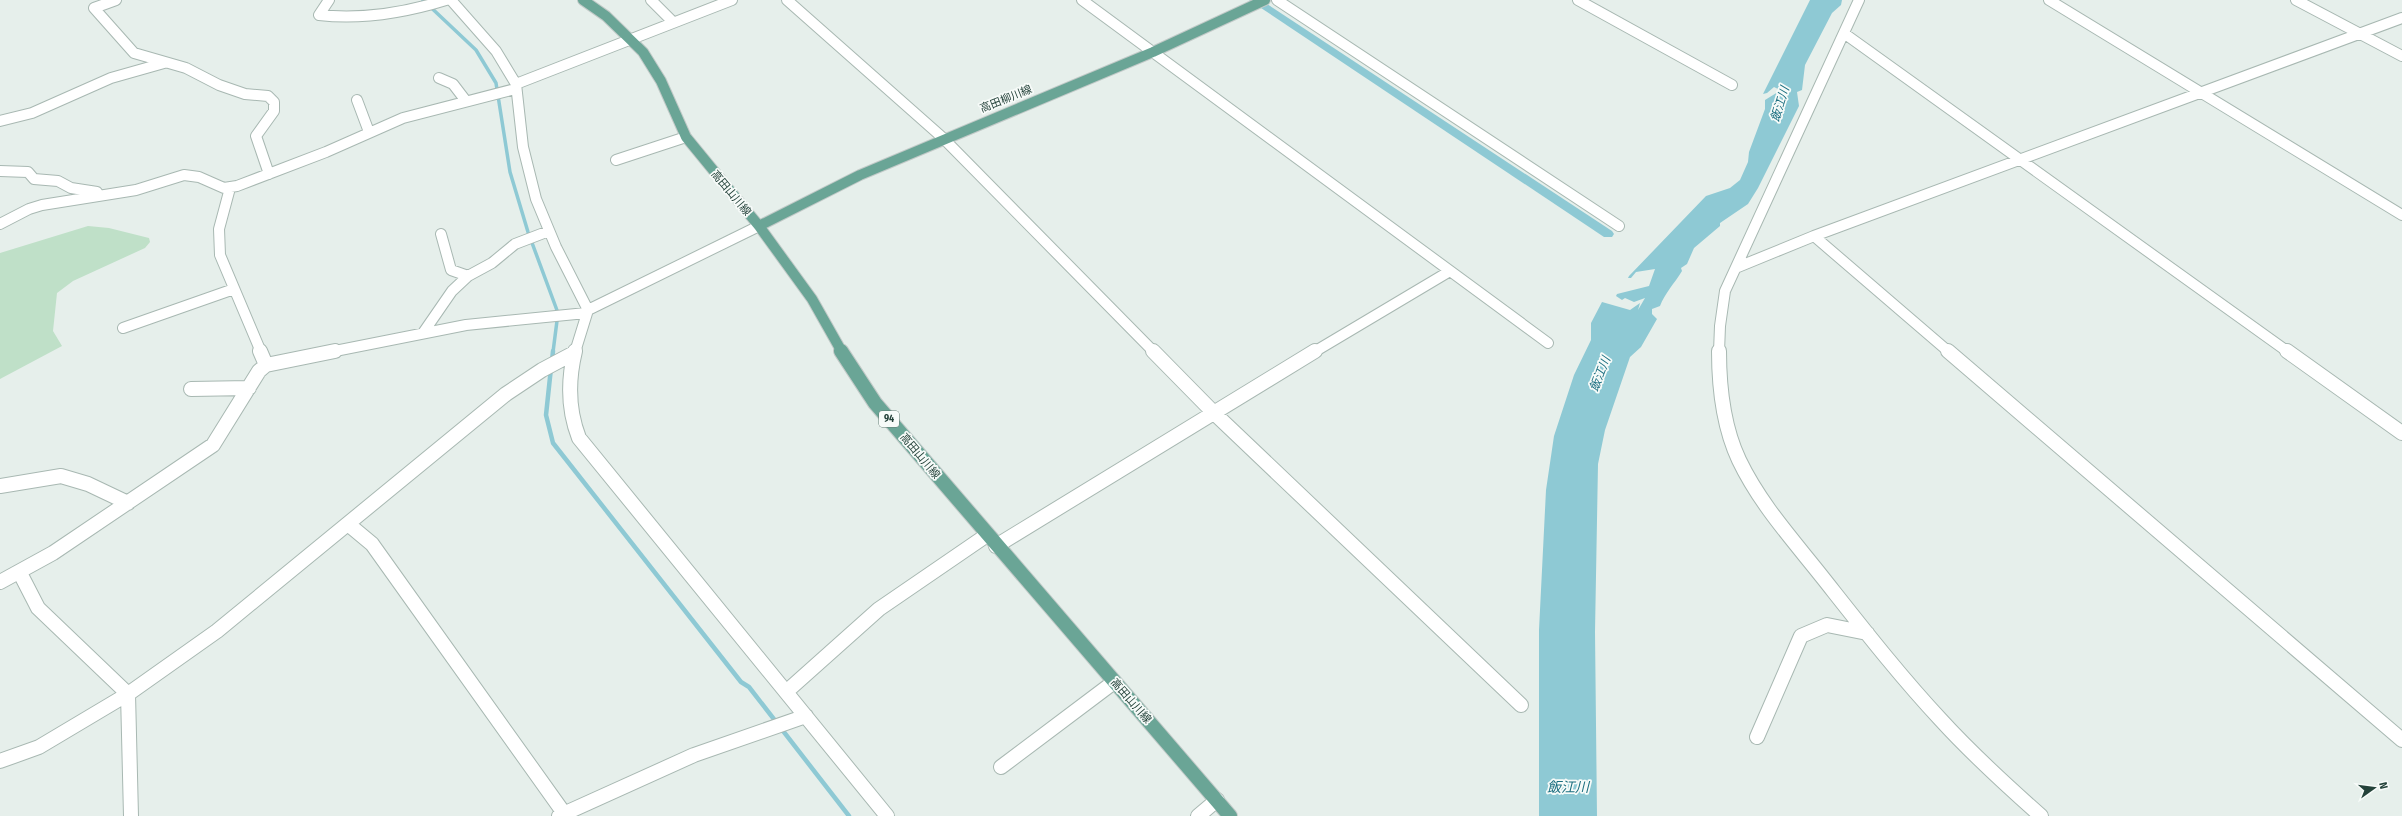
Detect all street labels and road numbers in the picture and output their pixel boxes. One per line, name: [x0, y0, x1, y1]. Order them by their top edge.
street label: 高田柳川線: [978, 83, 1034, 115]
street label: 高田山川線: [708, 168, 754, 218]
road number: 94: [879, 411, 899, 427]
street label: 高田山川線: [897, 431, 943, 481]
street label: 高田山川線: [1108, 676, 1154, 726]

